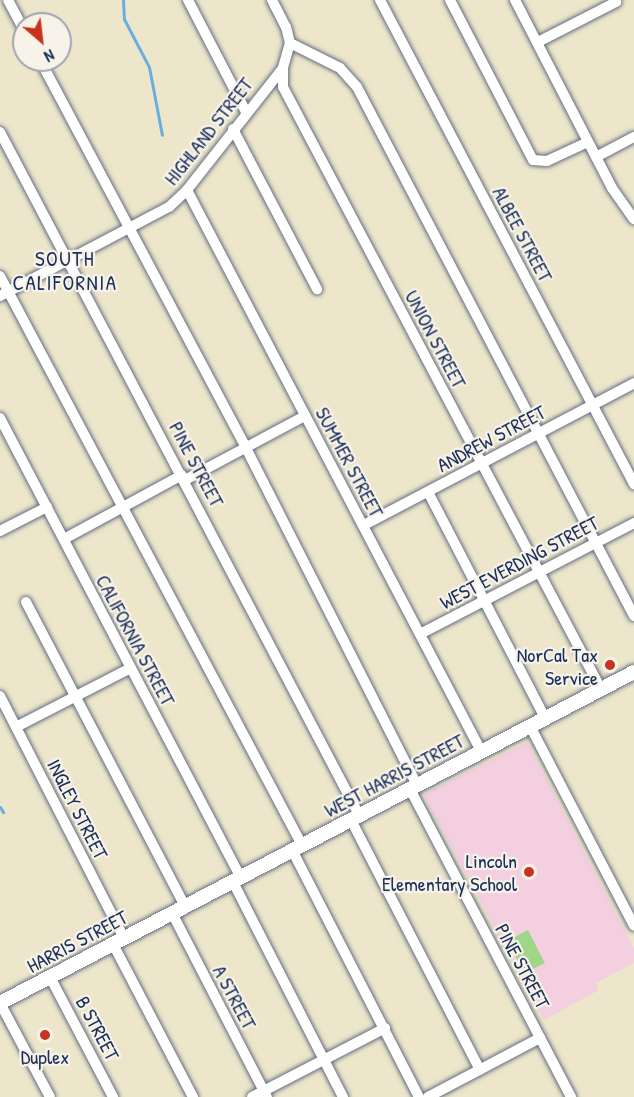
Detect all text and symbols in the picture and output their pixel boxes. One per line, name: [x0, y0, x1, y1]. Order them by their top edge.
north arrow: [12, 12, 72, 72]
text: N: [41, 44, 58, 68]
street label: HIGHLAND STREET: [159, 73, 257, 189]
street label: ALBEE STREET: [488, 182, 558, 286]
district label: SOUTH CALIFORNIA: [13, 246, 117, 296]
street label: UNION STREET: [400, 286, 472, 392]
street label: ANDREW STREET: [433, 399, 549, 477]
street label: SUMMER STREET: [311, 403, 389, 521]
street label: PINE STREET: [165, 417, 229, 511]
street label: WEST EVERDING STREET: [436, 510, 602, 614]
street label: CALIFORNIA STREET: [91, 570, 181, 710]
place label: NorCal Tax Service: [517, 642, 598, 689]
marker: NorCal Tax Service: [603, 658, 617, 672]
street label: WEST HARRIS STREET: [320, 728, 468, 822]
street label: INGLEY STREET: [42, 755, 114, 863]
place label: Lincoln Elementary School: [382, 849, 517, 896]
marker: Lincoln Elementary School: [522, 865, 536, 879]
street label: HARRIS STREET: [23, 904, 131, 978]
street label: PINE STREET: [491, 919, 555, 1013]
street label: A STREET: [208, 961, 262, 1033]
street label: B STREET: [71, 992, 125, 1064]
marker: Duplex: [38, 1028, 52, 1042]
place label: Duplex: [21, 1044, 69, 1068]

